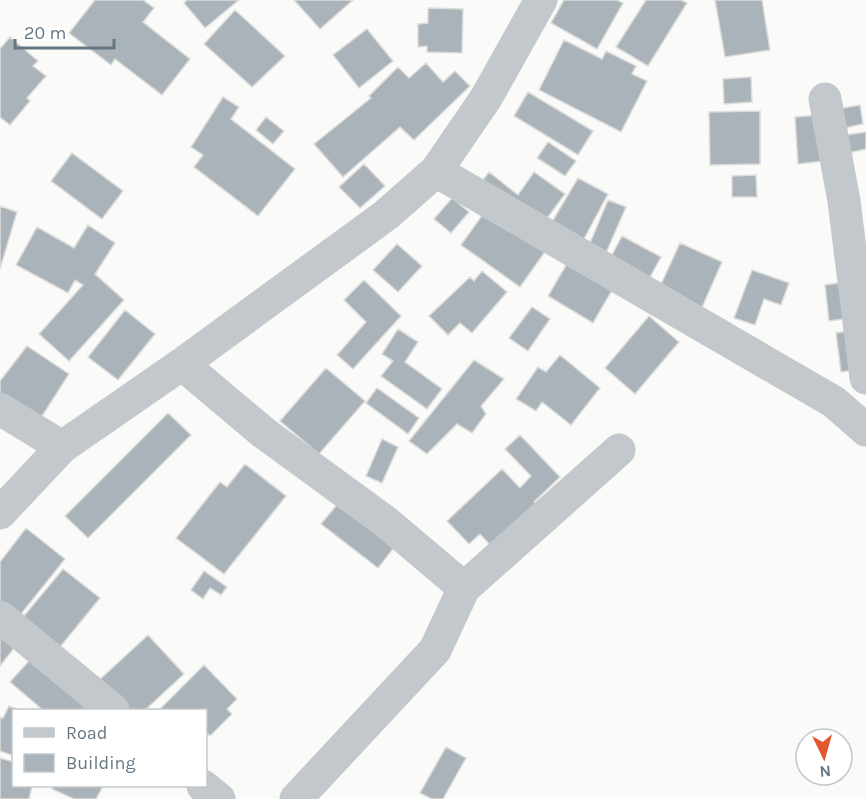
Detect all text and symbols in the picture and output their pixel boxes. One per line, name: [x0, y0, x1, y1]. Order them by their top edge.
scale bar: [15, 12, 114, 50]
text: 20 m: [24, 22, 66, 44]
legend: [12, 709, 207, 787]
text: Road: [66, 722, 107, 744]
north arrow: [794, 727, 854, 787]
text: Building: [66, 752, 136, 774]
text: N: [819, 761, 832, 781]

